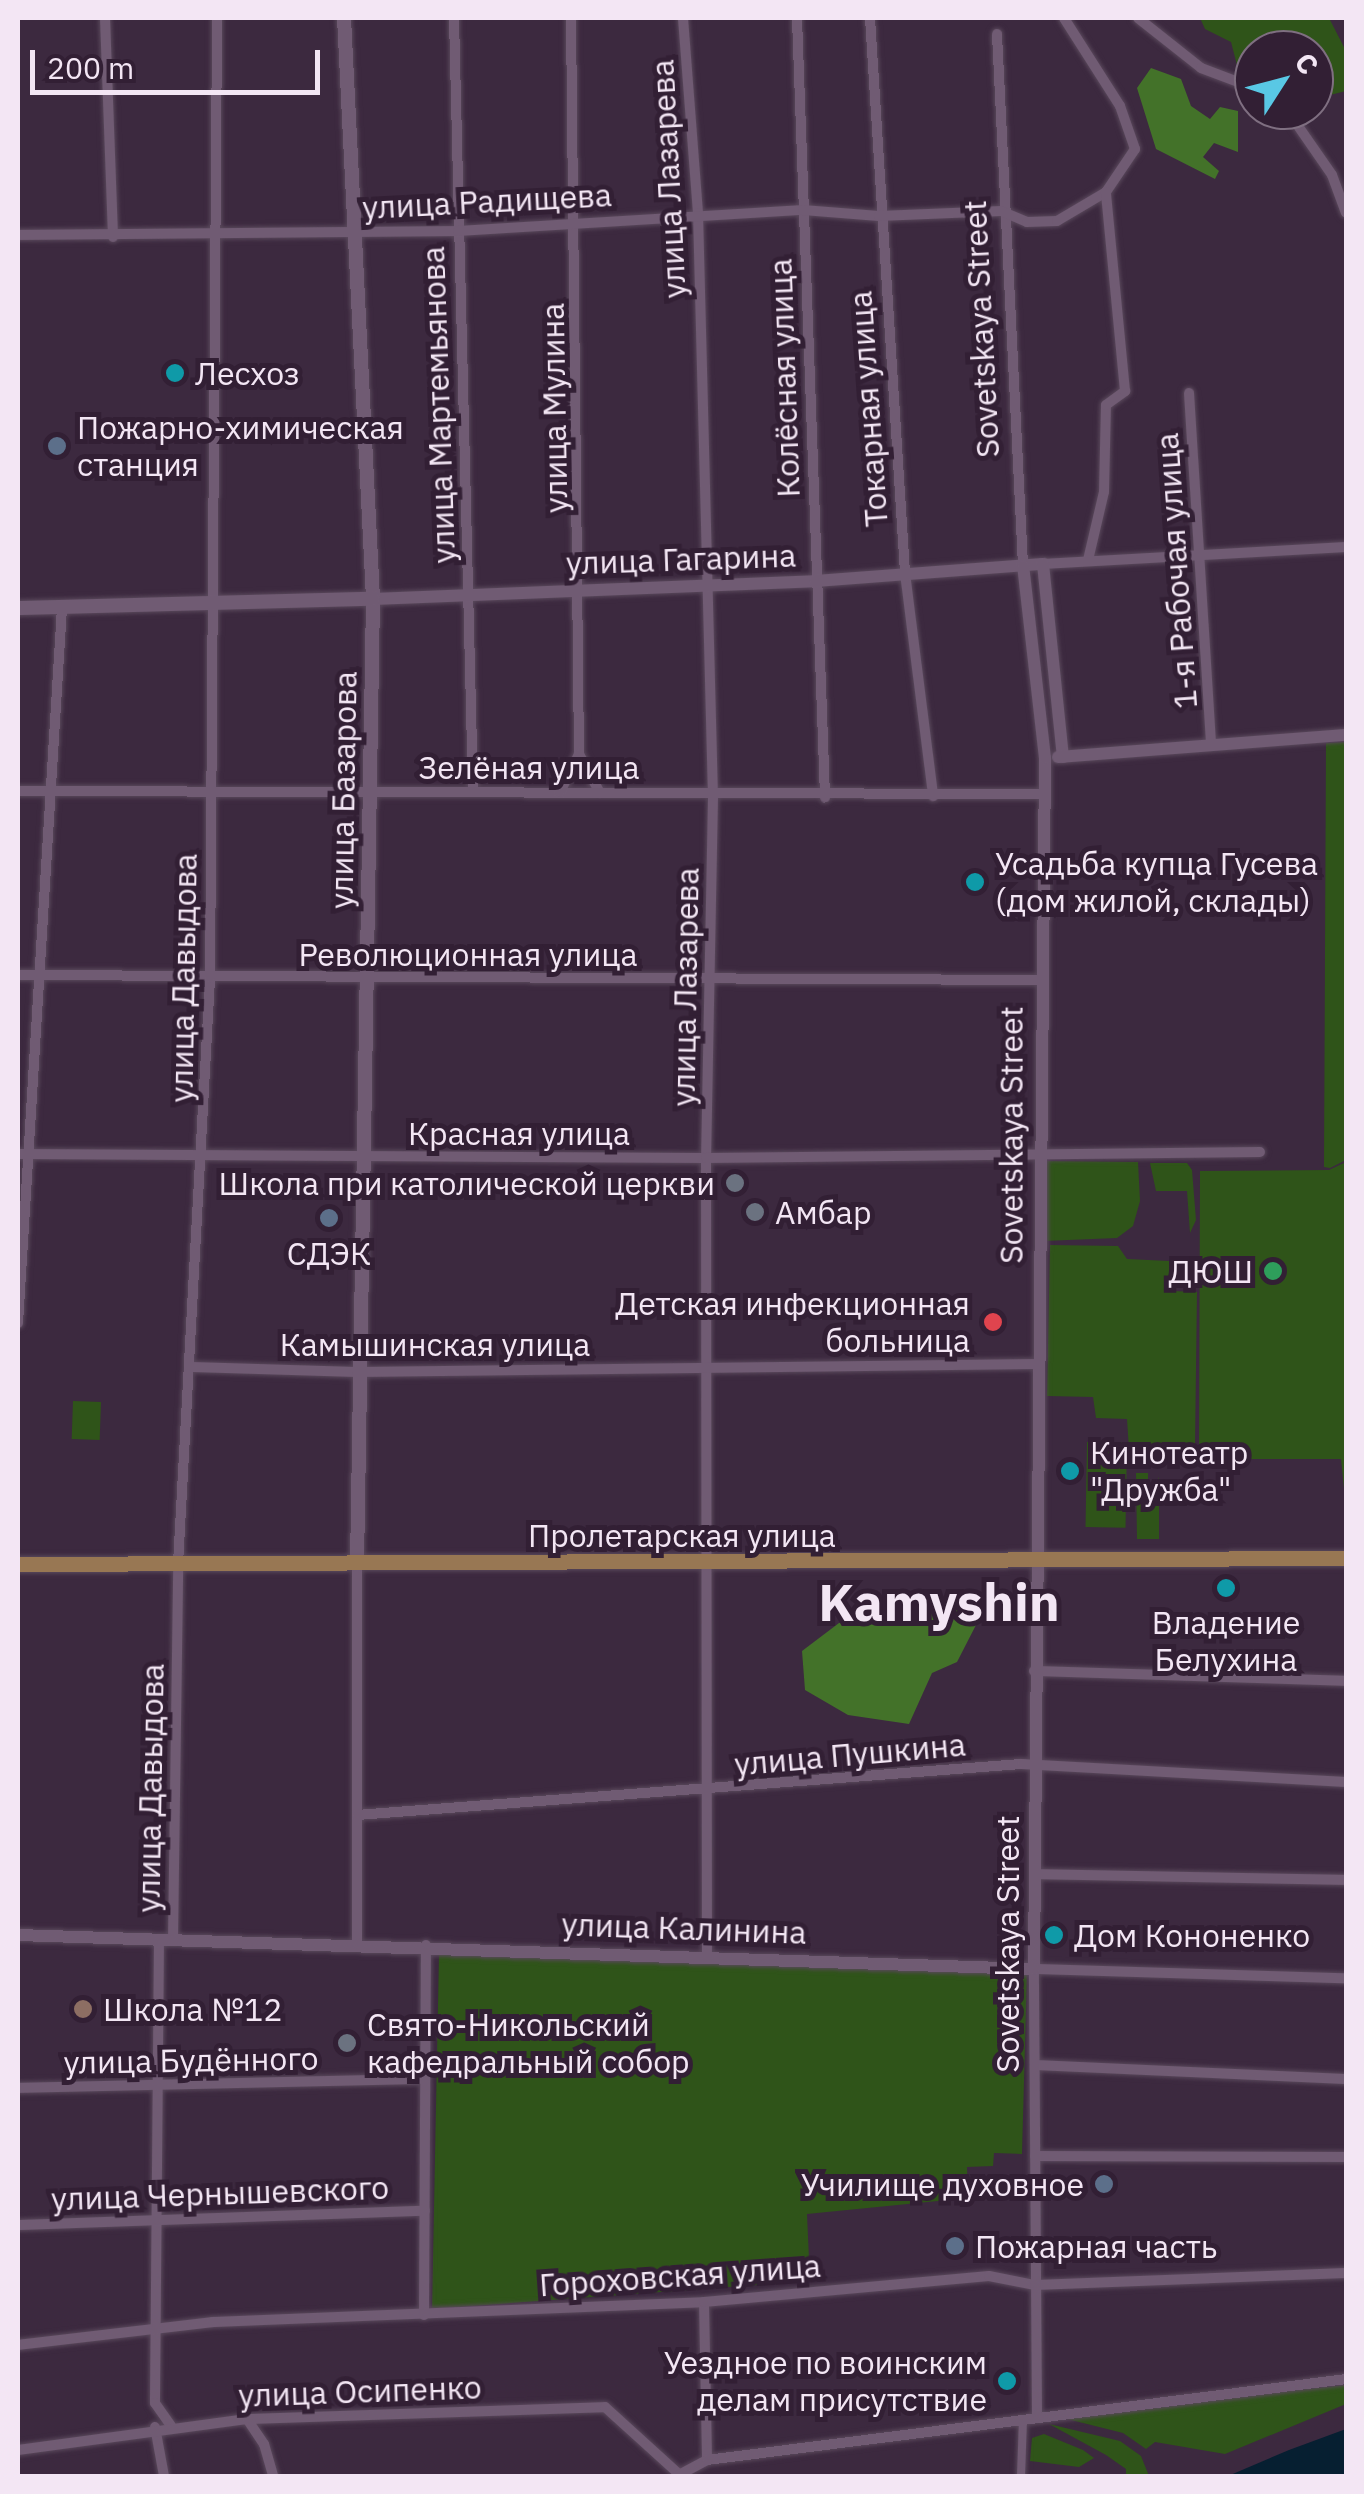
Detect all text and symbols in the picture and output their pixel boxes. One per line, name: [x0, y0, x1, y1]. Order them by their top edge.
scale bar: [35, 30, 325, 92]
north arrow: [1234, 30, 1334, 130]
text: С: [1287, 45, 1327, 81]
text: 200 m: [47, 48, 134, 87]
street label: улица Лазарева: [643, 59, 693, 299]
street label: улица Радищева: [361, 175, 613, 227]
street label: Sovetskaya Street: [955, 199, 1007, 459]
street label: улица Мартемьянова: [413, 246, 463, 564]
street label: Колёсная улица: [761, 258, 807, 498]
street label: Токарная улица: [841, 290, 895, 528]
street label: улица Мулина: [533, 302, 575, 514]
place label: Лесхоз: [195, 354, 300, 392]
marker: Лесхоз: [164, 362, 186, 384]
place label: Пожарно-химическая станция: [77, 409, 404, 484]
street label: 1-я Рабочая улица: [1147, 432, 1205, 710]
marker: Пожарно-химическая станция: [46, 435, 68, 457]
street label: улица Гагарина: [565, 536, 797, 582]
street label: улица Базарова: [322, 671, 364, 909]
street label: Зелёная улица: [418, 748, 640, 786]
place label: Усадьба купца Гусева (дом жилой, склады): [995, 845, 1318, 920]
street label: улица Давыдова: [162, 853, 204, 1103]
street label: улица Лазарева: [664, 867, 706, 1107]
marker: Усадьба купца Гусева (дом жилой, склады): [964, 871, 986, 893]
street label: Революционная улица: [298, 935, 638, 973]
street label: Sovetskaya Street: [992, 1006, 1030, 1264]
street label: Красная улица: [408, 1114, 630, 1152]
place label: Школа при католической церкви: [219, 1164, 715, 1202]
marker: Школа при католической церкви: [724, 1172, 746, 1194]
place label: Амбар: [775, 1193, 871, 1231]
marker: Амбар: [744, 1201, 766, 1223]
marker: СДЭК: [318, 1207, 340, 1229]
place label: СДЭК: [287, 1234, 371, 1272]
place label: ДЮШ: [1168, 1252, 1253, 1290]
marker: ДЮШ: [1262, 1260, 1284, 1282]
place label: Детская инфекционная больница: [615, 1285, 970, 1360]
marker: Детская инфекционная больница: [980, 1309, 1006, 1335]
street label: Камышинская улица: [280, 1325, 590, 1363]
place label: Кинотеатр "Дружба": [1090, 1434, 1248, 1509]
marker: Кинотеатр "Дружба": [1059, 1460, 1081, 1482]
street label: Пролетарская улица: [528, 1516, 836, 1554]
district label: Kamyshin: [818, 1571, 1060, 1633]
marker: Владение Белухина: [1215, 1577, 1237, 1599]
place label: Владение Белухина: [1152, 1604, 1300, 1679]
street label: улица Давыдова: [129, 1663, 171, 1913]
street label: улица Пушкина: [733, 1725, 967, 1783]
street label: Sovetskaya Street: [988, 1815, 1026, 2073]
street label: улица Калинина: [561, 1905, 807, 1951]
place label: Дом Кононенко: [1074, 1916, 1310, 1954]
marker: Дом Кононенко: [1043, 1924, 1065, 1946]
place label: Школа №12: [103, 1990, 282, 2028]
marker: Школа №12: [72, 1998, 94, 2020]
place label: Свято-Никольский кафедральный собор: [367, 2006, 690, 2081]
marker: Свято-Никольский кафедральный собор: [336, 2032, 358, 2054]
street label: улица Будённого: [63, 2039, 319, 2081]
place label: Училище духовное: [801, 2165, 1084, 2203]
street label: улица Чернышевского: [50, 2168, 390, 2218]
marker: Училище духовное: [1093, 2173, 1115, 2195]
place label: Пожарная часть: [975, 2227, 1217, 2265]
marker: Пожарная часть: [944, 2235, 966, 2257]
street label: Гороховская улица: [538, 2246, 822, 2304]
place label: Уездное по воинским делам присутствие: [664, 2344, 987, 2419]
street label: улица Осипенко: [238, 2368, 482, 2414]
marker: Уездное по воинским делам присутствие: [996, 2370, 1018, 2392]

